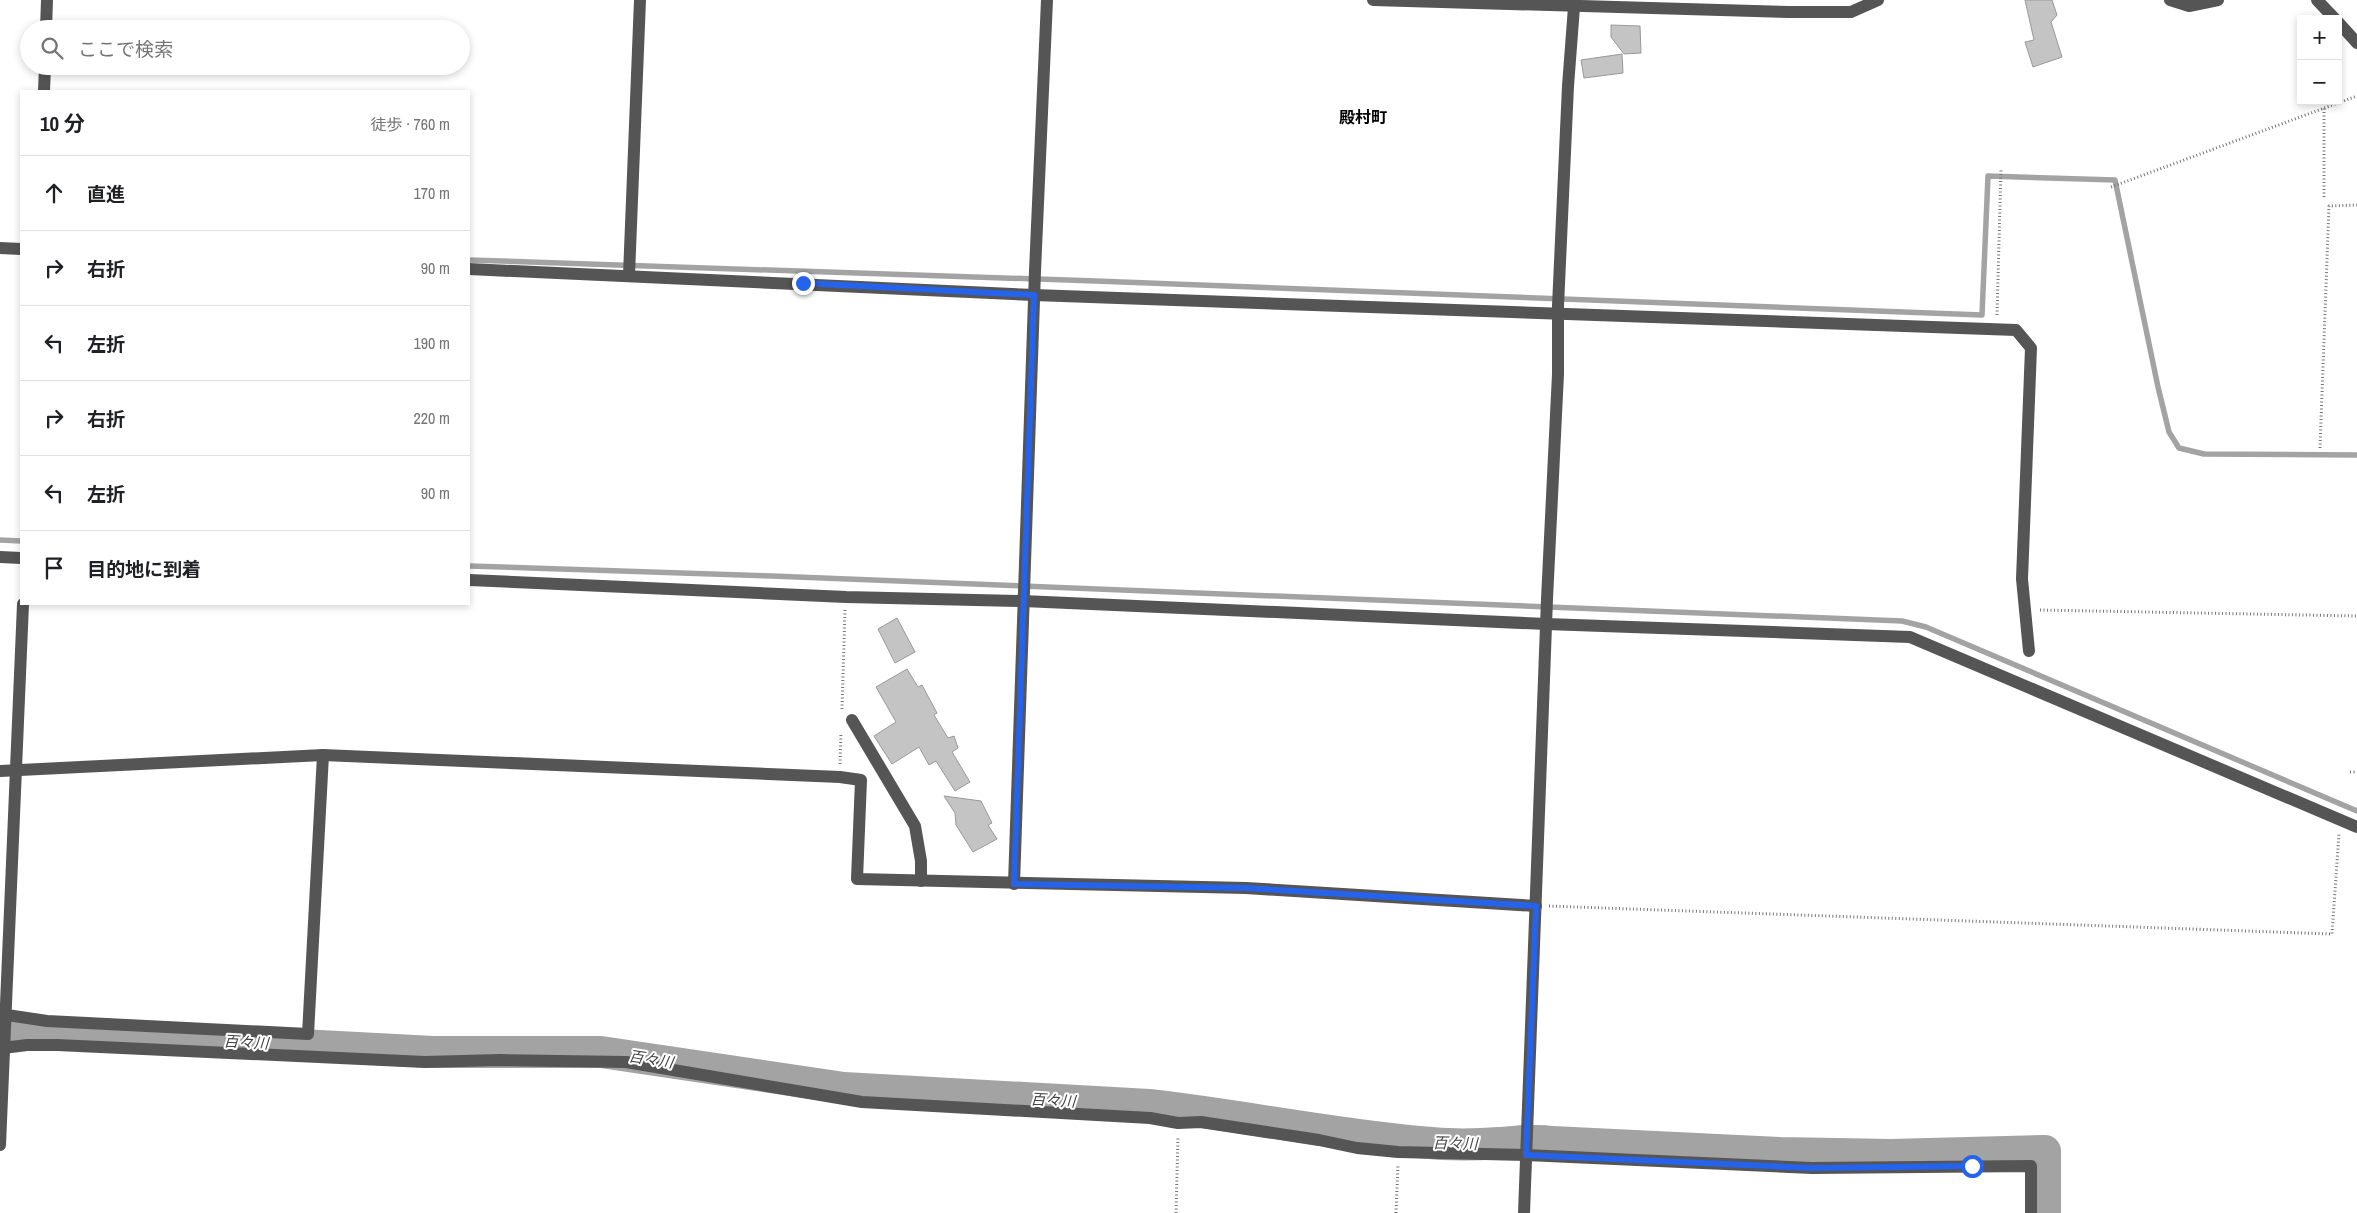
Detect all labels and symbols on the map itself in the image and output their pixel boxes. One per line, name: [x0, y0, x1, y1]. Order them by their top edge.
district label: 殿村町: [1339, 106, 1387, 128]
route end: [792, 272, 815, 295]
water label: 百々川: [223, 1030, 271, 1054]
water label: 百々川: [627, 1045, 677, 1073]
water label: 百々川: [1030, 1088, 1078, 1112]
water label: 百々川: [1432, 1132, 1480, 1154]
route start: [1961, 1155, 1984, 1178]

